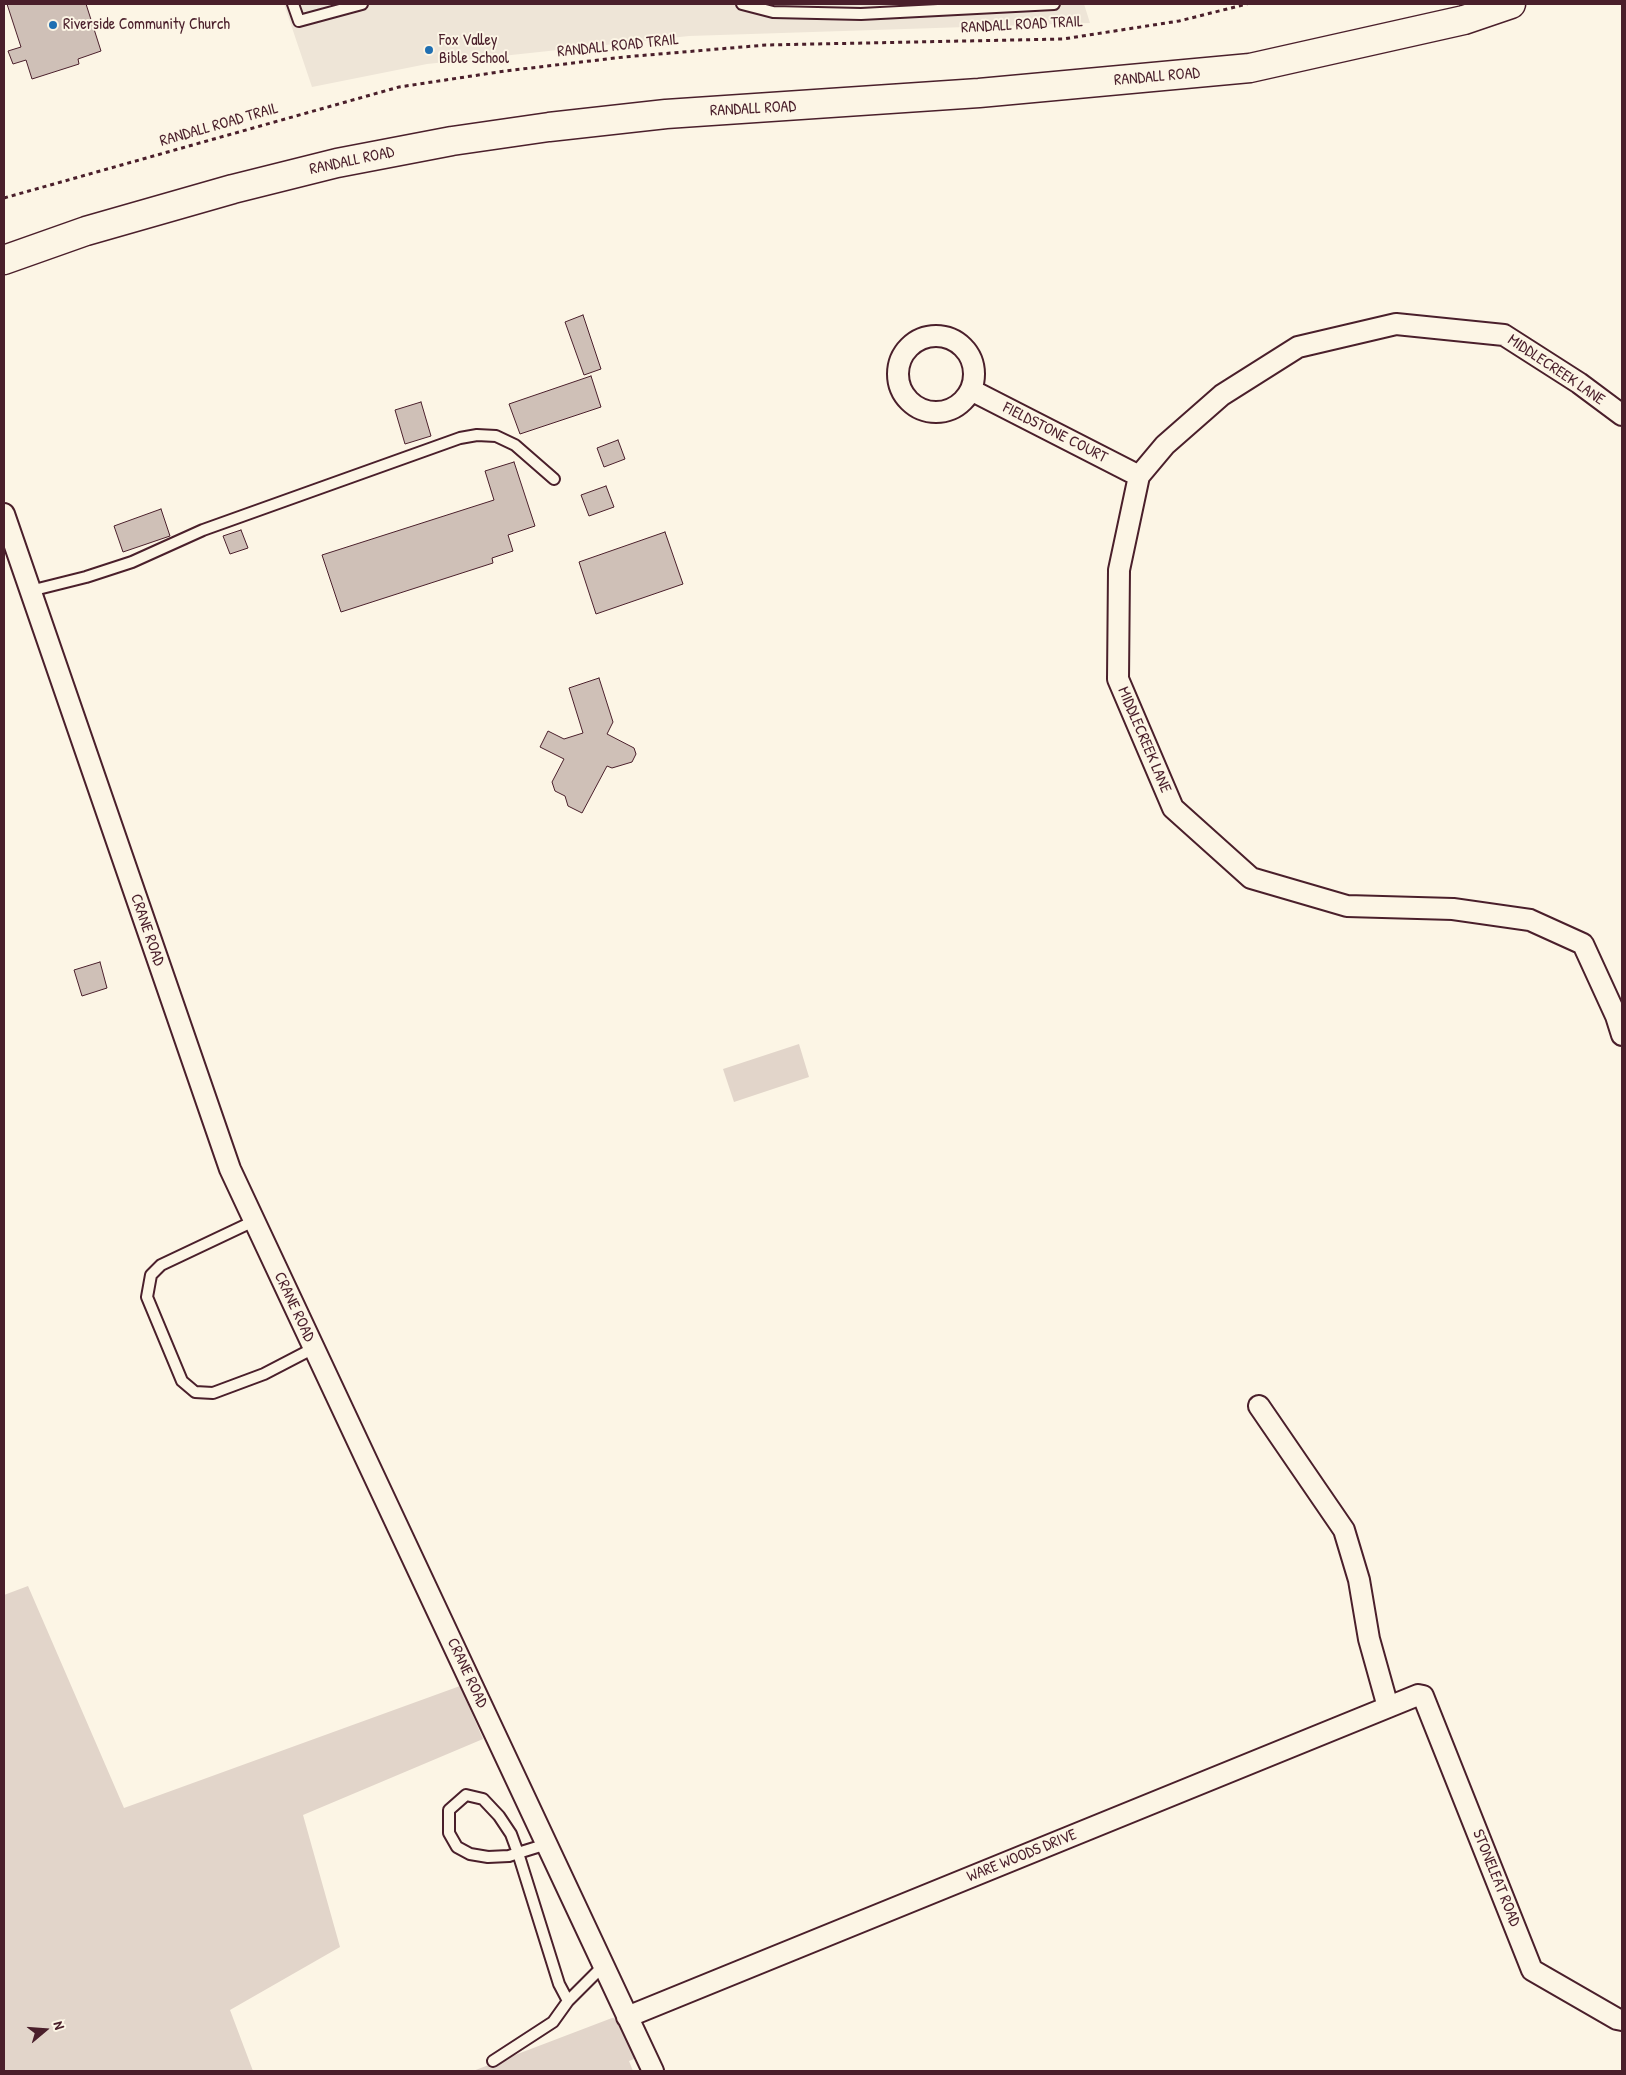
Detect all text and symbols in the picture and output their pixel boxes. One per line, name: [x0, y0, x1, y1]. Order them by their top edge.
street label: RANDALL ROAD TRAIL: [961, 12, 1083, 38]
place label: Riverside Community Church: [63, 15, 230, 35]
marker: Riverside Community Church: [47, 19, 59, 31]
street label: RANDALL ROAD TRAIL: [556, 30, 680, 62]
place label: Fox Valley Bible School: [439, 31, 509, 69]
marker: Fox Valley Bible School: [423, 44, 435, 56]
street label: RANDALL ROAD: [1113, 64, 1201, 90]
street label: RANDALL ROAD: [709, 97, 797, 121]
street label: RANDALL ROAD TRAIL: [158, 99, 280, 151]
street label: RANDALL ROAD: [308, 143, 396, 179]
street label: MIDDLECREEK LANE: [1504, 330, 1608, 410]
street label: FIELDSTONE COURT: [1000, 398, 1110, 468]
street label: MIDDLECREEK LANE: [1113, 684, 1175, 796]
street label: CRANE ROAD: [126, 892, 168, 968]
street label: CRANE ROAD: [270, 1269, 318, 1345]
street label: CRANE ROAD: [443, 1635, 491, 1711]
street label: WARE WOODS DRIVE: [964, 1825, 1080, 1887]
street label: STONELEAT ROAD: [1468, 1827, 1524, 1929]
north arrow: [20, 2005, 70, 2055]
text: N: [50, 2019, 70, 2032]

